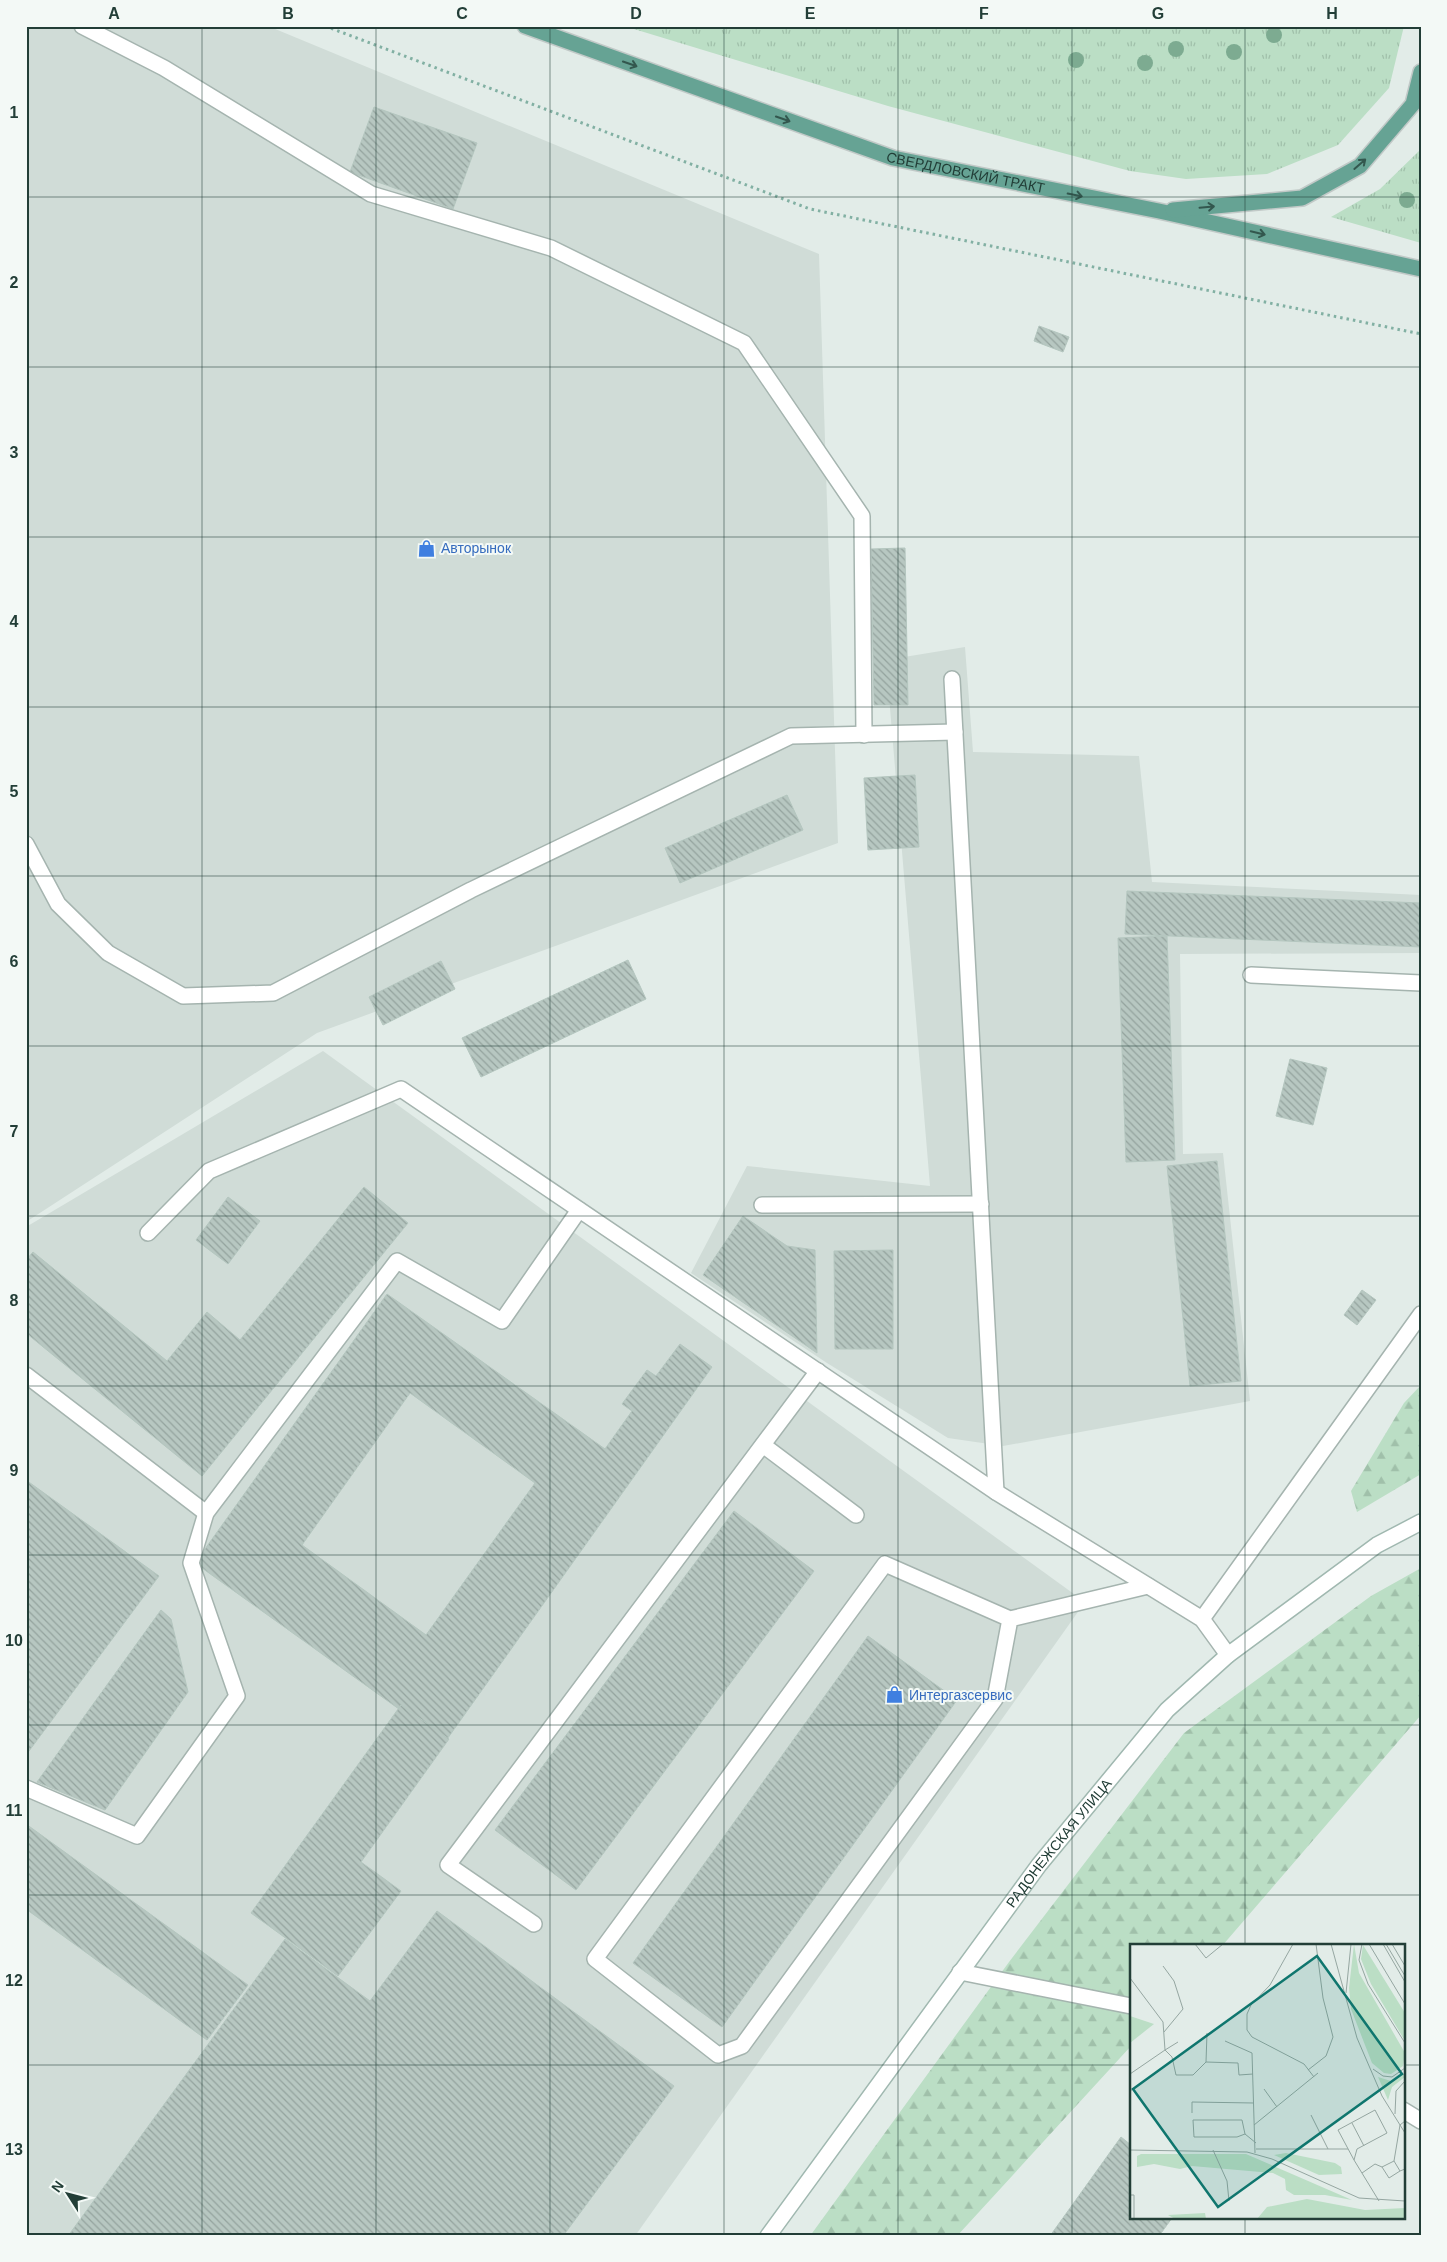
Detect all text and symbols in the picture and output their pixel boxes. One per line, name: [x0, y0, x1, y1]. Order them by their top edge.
text: A: [108, 5, 120, 22]
text: B: [282, 5, 294, 22]
text: C: [456, 5, 468, 22]
text: D: [630, 5, 642, 22]
text: E: [805, 5, 816, 22]
text: F: [979, 5, 989, 22]
text: G: [1152, 5, 1164, 22]
text: H: [1326, 5, 1338, 22]
one-way arrow: [621, 60, 637, 70]
text: 1: [10, 104, 19, 121]
one-way arrow: [775, 115, 790, 124]
street label: СВЕРДЛОВСКИЙ ТРАКТ: [884, 148, 1047, 196]
one-way arrow: [1353, 158, 1366, 170]
one-way arrow: [1066, 190, 1082, 200]
one-way arrow: [1199, 202, 1215, 212]
one-way arrow: [1249, 229, 1265, 238]
text: 2: [10, 274, 19, 291]
text: 3: [10, 444, 19, 461]
shop icon: Авторынок: [417, 538, 437, 558]
place label: Авторынок: [441, 540, 512, 556]
text: 4: [10, 613, 19, 630]
text: 5: [10, 783, 19, 800]
text: 6: [10, 953, 19, 970]
text: 7: [10, 1123, 19, 1140]
text: 8: [10, 1292, 19, 1309]
text: 9: [10, 1462, 19, 1479]
text: 10: [5, 1632, 23, 1649]
shop icon: Интергазсервис: [885, 1685, 905, 1705]
place label: Интергазсервис: [909, 1687, 1012, 1703]
street label: РАДОНЕЖСКАЯ УЛИЦА: [1003, 1775, 1115, 1910]
text: 11: [6, 1802, 23, 1819]
inset map: [1130, 1944, 1404, 2220]
text: 12: [5, 1972, 23, 1989]
text: 13: [5, 2141, 23, 2158]
north arrow: [42, 2170, 92, 2220]
text: N: [48, 2178, 67, 2195]

